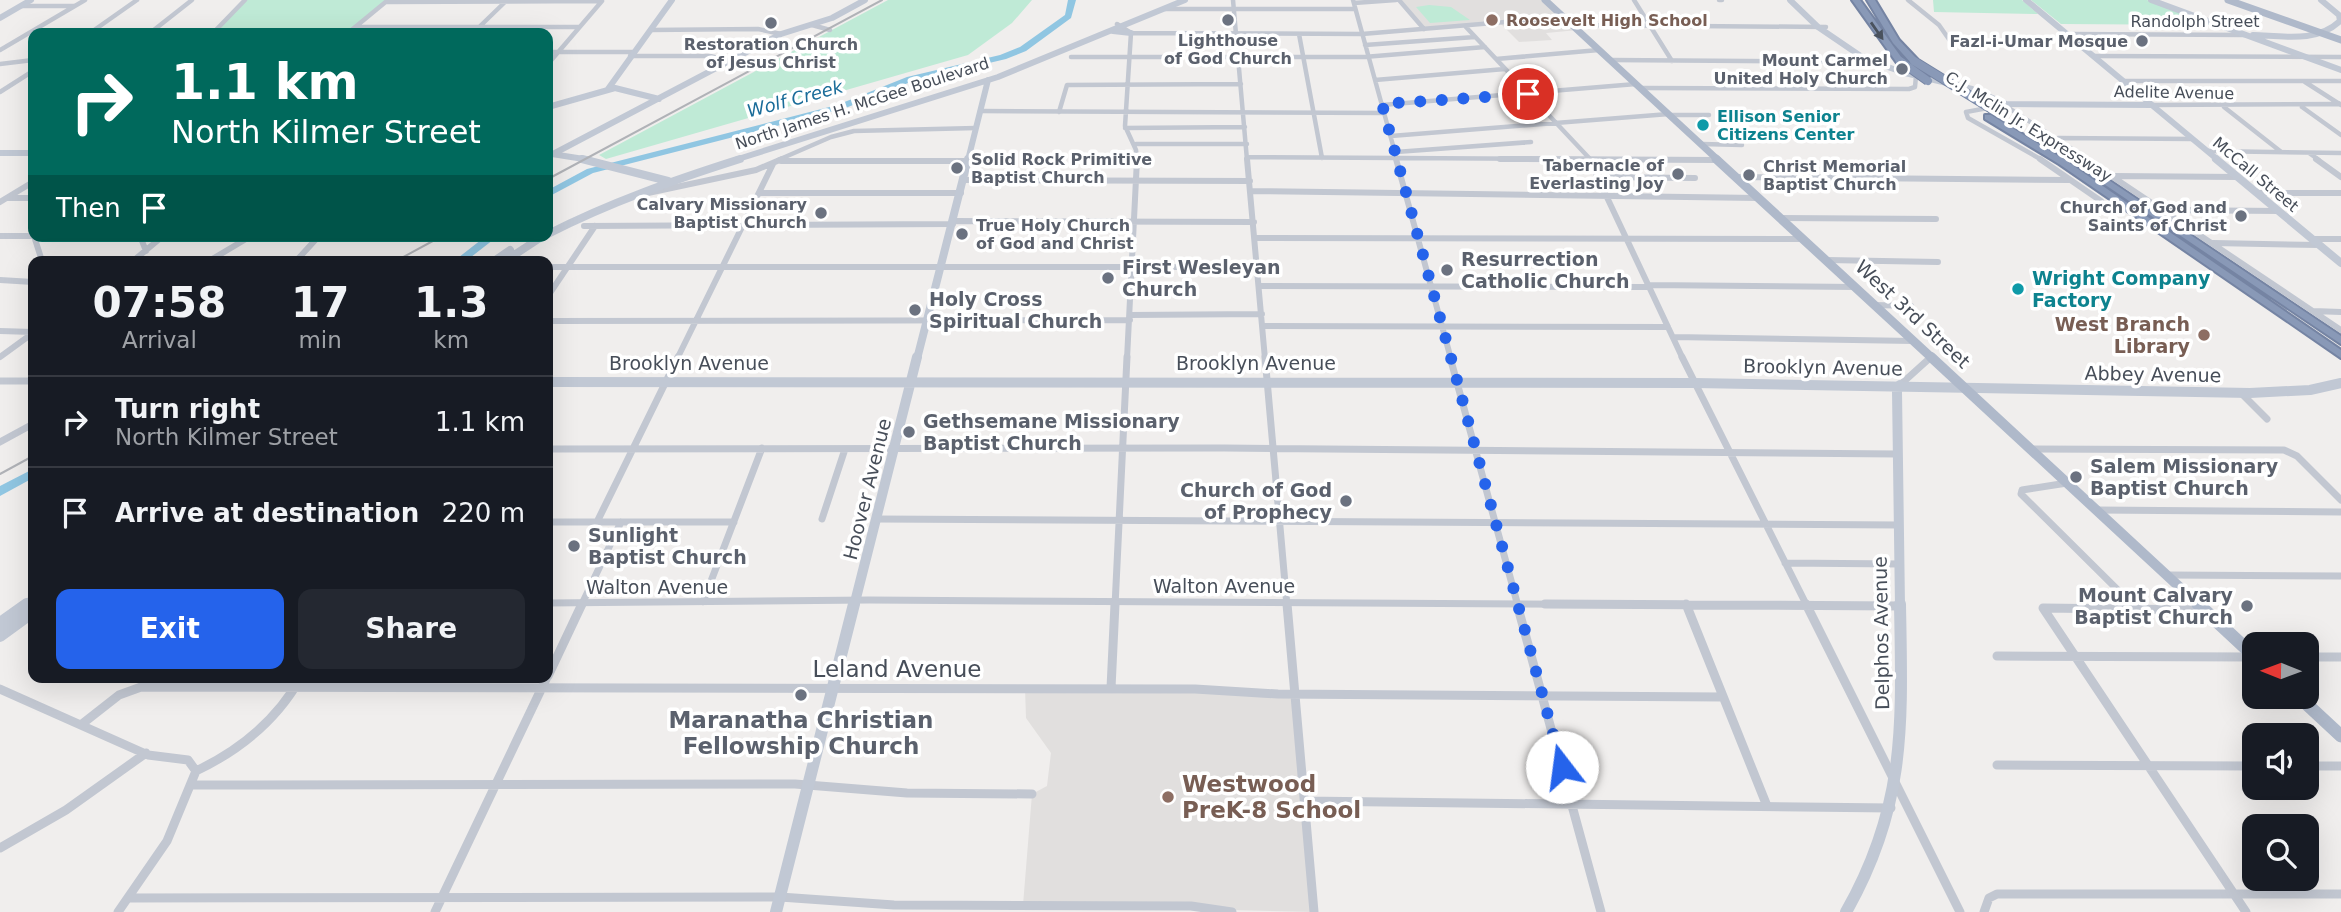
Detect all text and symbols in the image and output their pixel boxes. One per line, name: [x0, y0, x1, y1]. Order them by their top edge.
place label: Roosevelt High School: [1506, 11, 1708, 30]
marker: Lighthouse of God Church: [1220, 12, 1236, 28]
marker: Roosevelt High School: [1484, 12, 1500, 28]
street label: Randolph Street: [2130, 12, 2260, 31]
marker: Restoration Church of Jesus Christ: [763, 15, 779, 31]
one-way arrow: [1870, 22, 1884, 40]
place label: Lighthouse of God Church: [1164, 31, 1292, 68]
place label: Fazl-i-Umar Mosque: [1950, 32, 2128, 51]
marker: Fazl-i-Umar Mosque: [2134, 33, 2150, 49]
place label: Restoration Church of Jesus Christ: [684, 35, 858, 72]
place label: Mount Carmel United Holy Church: [1713, 51, 1888, 88]
street label: North James H. McGee Boulevard: [733, 53, 991, 154]
text: 1.1 km: [171, 54, 359, 111]
icon: right: [56, 56, 147, 147]
marker: Mount Carmel United Holy Church: [1894, 61, 1910, 77]
pin: [1498, 64, 1558, 124]
street label: C.J. Mclin Jr. Expressway: [1942, 67, 2115, 186]
water label: Wolf Creek: [745, 75, 847, 121]
icon: arrive: [1509, 75, 1547, 113]
street label: Adelite Avenue: [2114, 82, 2234, 103]
place label: Ellison Senior Citizens Center: [1717, 107, 1854, 144]
text: North Kilmer Street: [171, 113, 481, 151]
marker: Ellison Senior Citizens Center: [1695, 117, 1711, 133]
street label: McCall Street: [2209, 133, 2302, 216]
place label: Solid Rock Primitive Baptist Church: [971, 150, 1152, 187]
place label: Tabernacle of Everlasting Joy: [1529, 156, 1665, 193]
place label: Christ Memorial Baptist Church: [1763, 157, 1906, 194]
marker: Solid Rock Primitive Baptist Church: [949, 160, 965, 176]
marker: Tabernacle of Everlasting Joy: [1670, 166, 1686, 182]
marker: Christ Memorial Baptist Church: [1741, 167, 1757, 183]
icon: arrive: [135, 189, 173, 227]
text: Then: [56, 193, 121, 223]
place label: Calvary Missionary Baptist Church: [636, 195, 808, 232]
place label: Church of God and Saints of Christ: [2060, 198, 2227, 235]
marker: Calvary Missionary Baptist Church: [813, 205, 829, 221]
marker: Church of God and Saints of Christ: [2233, 208, 2249, 224]
place label: True Holy Church of God and Christ: [976, 216, 1134, 253]
marker: True Holy Church of God and Christ: [954, 226, 970, 242]
place label: Resurrection Catholic Church: [1461, 248, 1630, 292]
street label: West 3rd Street: [1851, 255, 1975, 373]
place label: First Wesleyan Church: [1122, 256, 1280, 300]
marker: Resurrection Catholic Church: [1439, 262, 1455, 278]
place label: Wright Company Factory: [2032, 267, 2211, 311]
marker: First Wesleyan Church: [1100, 270, 1116, 286]
text: 07:58: [93, 278, 226, 327]
text: 17: [291, 278, 349, 327]
text: 1.3: [414, 278, 488, 327]
marker: Wright Company Factory: [2010, 281, 2026, 297]
place label: Holy Cross Spiritual Church: [929, 288, 1102, 332]
marker: Holy Cross Spiritual Church: [907, 302, 923, 318]
place label: West Branch Library: [2055, 313, 2191, 357]
text: Arrival: [122, 327, 197, 353]
text: min: [298, 327, 342, 353]
text: km: [433, 327, 469, 353]
marker: West Branch Library: [2196, 327, 2212, 343]
street label: Brooklyn Avenue: [609, 352, 769, 374]
street label: Brooklyn Avenue: [1176, 352, 1336, 374]
street label: Brooklyn Avenue: [1743, 355, 1903, 379]
street label: Abbey Avenue: [2084, 362, 2222, 386]
text: Turn right: [115, 394, 260, 424]
icon: right: [56, 403, 94, 441]
text: 1.1 km: [435, 407, 525, 437]
place label: Gethsemane Missionary Baptist Church: [923, 410, 1180, 454]
street label: Hoover Avenue: [839, 416, 895, 562]
text: North Kilmer Street: [115, 424, 338, 450]
marker: Gethsemane Missionary Baptist Church: [901, 424, 917, 440]
place label: Salem Missionary Baptist Church: [2090, 455, 2279, 499]
marker: Salem Missionary Baptist Church: [2068, 469, 2084, 485]
place label: Church of God of Prophecy: [1180, 479, 1333, 523]
marker: Church of God of Prophecy: [1338, 493, 1354, 509]
icon: arrive: [56, 494, 94, 532]
text: Arrive at destination: [115, 498, 419, 528]
text: 220 m: [442, 498, 525, 528]
place label: Sunlight Baptist Church: [588, 524, 747, 568]
marker: Sunlight Baptist Church: [566, 538, 582, 554]
street label: Delphos Avenue: [1869, 556, 1893, 710]
street label: Walton Avenue: [1153, 575, 1295, 597]
street label: Walton Avenue: [586, 576, 728, 598]
place label: Mount Calvary Baptist Church: [2074, 584, 2234, 628]
button: Exit: [56, 589, 284, 669]
button: Share: [298, 589, 525, 669]
marker: Mount Calvary Baptist Church: [2239, 598, 2255, 614]
north arrow: [2242, 632, 2319, 709]
map controls: [2242, 632, 2319, 891]
street label: Leland Avenue: [813, 656, 982, 682]
marker: Maranatha Christian Fellowship Church: [793, 687, 809, 703]
place label: Maranatha Christian Fellowship Church: [668, 707, 934, 759]
button: sound: [2242, 723, 2319, 800]
position arrow: [1525, 730, 1599, 804]
place label: Westwood PreK-8 School: [1182, 771, 1361, 823]
marker: Westwood PreK-8 School: [1160, 789, 1176, 805]
button: search: [2242, 814, 2319, 891]

